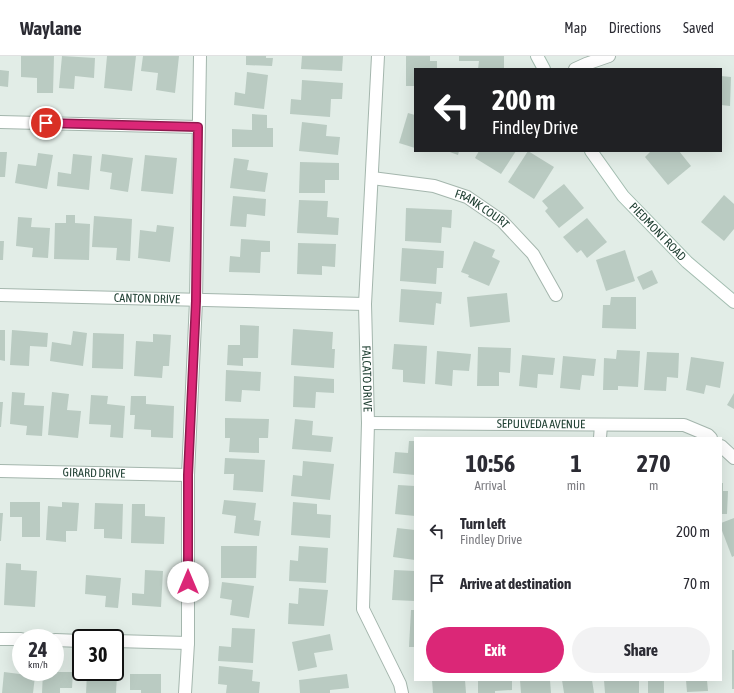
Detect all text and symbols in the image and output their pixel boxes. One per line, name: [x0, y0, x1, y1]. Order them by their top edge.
text: Waylane: [20, 17, 82, 39]
text: Map: [564, 20, 587, 36]
text: Directions: [609, 20, 661, 36]
text: Saved: [683, 20, 714, 36]
icon: left: [426, 84, 478, 136]
text: 200 m: [492, 84, 555, 116]
pin: [29, 106, 63, 140]
icon: arrive: [35, 112, 57, 134]
text: Findley Drive: [492, 117, 578, 138]
street label: FRANK COURT: [453, 186, 513, 232]
street label: PIEDMONT ROAD: [626, 200, 689, 264]
street label: CANTON DRIVE: [114, 291, 180, 306]
street label: FALCATO DRIVE: [359, 345, 375, 412]
street label: SEPULVEDA AVENUE: [497, 417, 585, 431]
text: 10:56: [465, 450, 515, 477]
text: 1: [570, 450, 582, 477]
text: 270: [637, 450, 671, 477]
street label: GIRARD DRIVE: [63, 465, 125, 481]
text: Arrival: [474, 478, 506, 493]
text: min: [567, 478, 585, 493]
text: m: [649, 478, 658, 493]
text: Turn left: [460, 515, 506, 532]
icon: left: [426, 520, 448, 542]
text: 200 m: [676, 523, 710, 540]
text: Findley Drive: [460, 532, 522, 547]
position arrow: [167, 561, 209, 603]
icon: arrive: [426, 572, 448, 594]
text: Arrive at destination: [460, 575, 571, 592]
text: 70 m: [683, 575, 710, 592]
button: Exit: [426, 627, 564, 673]
button: Share: [572, 627, 710, 673]
speed limit sign: 30: [72, 629, 124, 681]
text: 24: [29, 638, 47, 661]
text: km/h: [28, 659, 48, 670]

